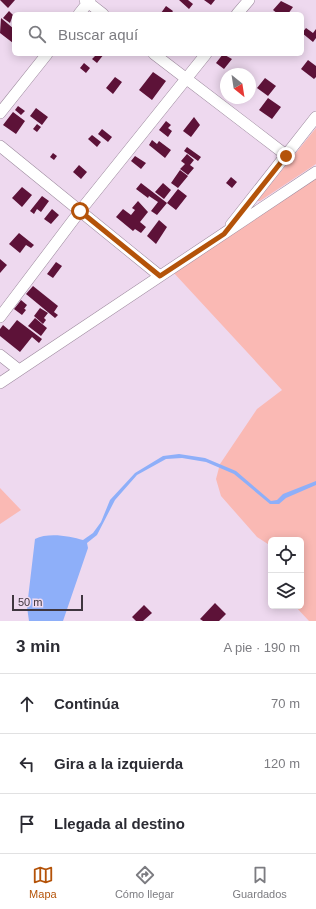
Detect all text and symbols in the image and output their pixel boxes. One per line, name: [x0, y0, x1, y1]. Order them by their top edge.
search box: [12, 12, 304, 56]
icon: search: [26, 23, 48, 45]
text: Buscar aquí: [58, 26, 138, 43]
north arrow: [220, 68, 256, 104]
route end: [277, 147, 295, 165]
route start: [71, 202, 89, 220]
map controls: [268, 537, 304, 609]
button: locate: [268, 537, 304, 573]
button: layers: [268, 573, 304, 609]
scale bar: [12, 593, 83, 612]
text: 50 m: [18, 596, 42, 608]
text: 3 min: [16, 637, 60, 656]
text: A pie · 190 m: [223, 640, 300, 655]
icon: ahead: [16, 693, 38, 715]
text: Continúa: [54, 695, 119, 712]
text: 70 m: [271, 696, 300, 711]
icon: left: [16, 753, 38, 775]
text: Gira a la izquierda: [54, 755, 183, 772]
text: 120 m: [264, 756, 300, 771]
icon: arrive: [16, 813, 38, 835]
text: Llegada al destino: [54, 815, 185, 832]
tab: Mapa: [29, 864, 57, 900]
tab: Cómo llegar: [115, 864, 174, 900]
tab: Guardados: [232, 864, 287, 900]

